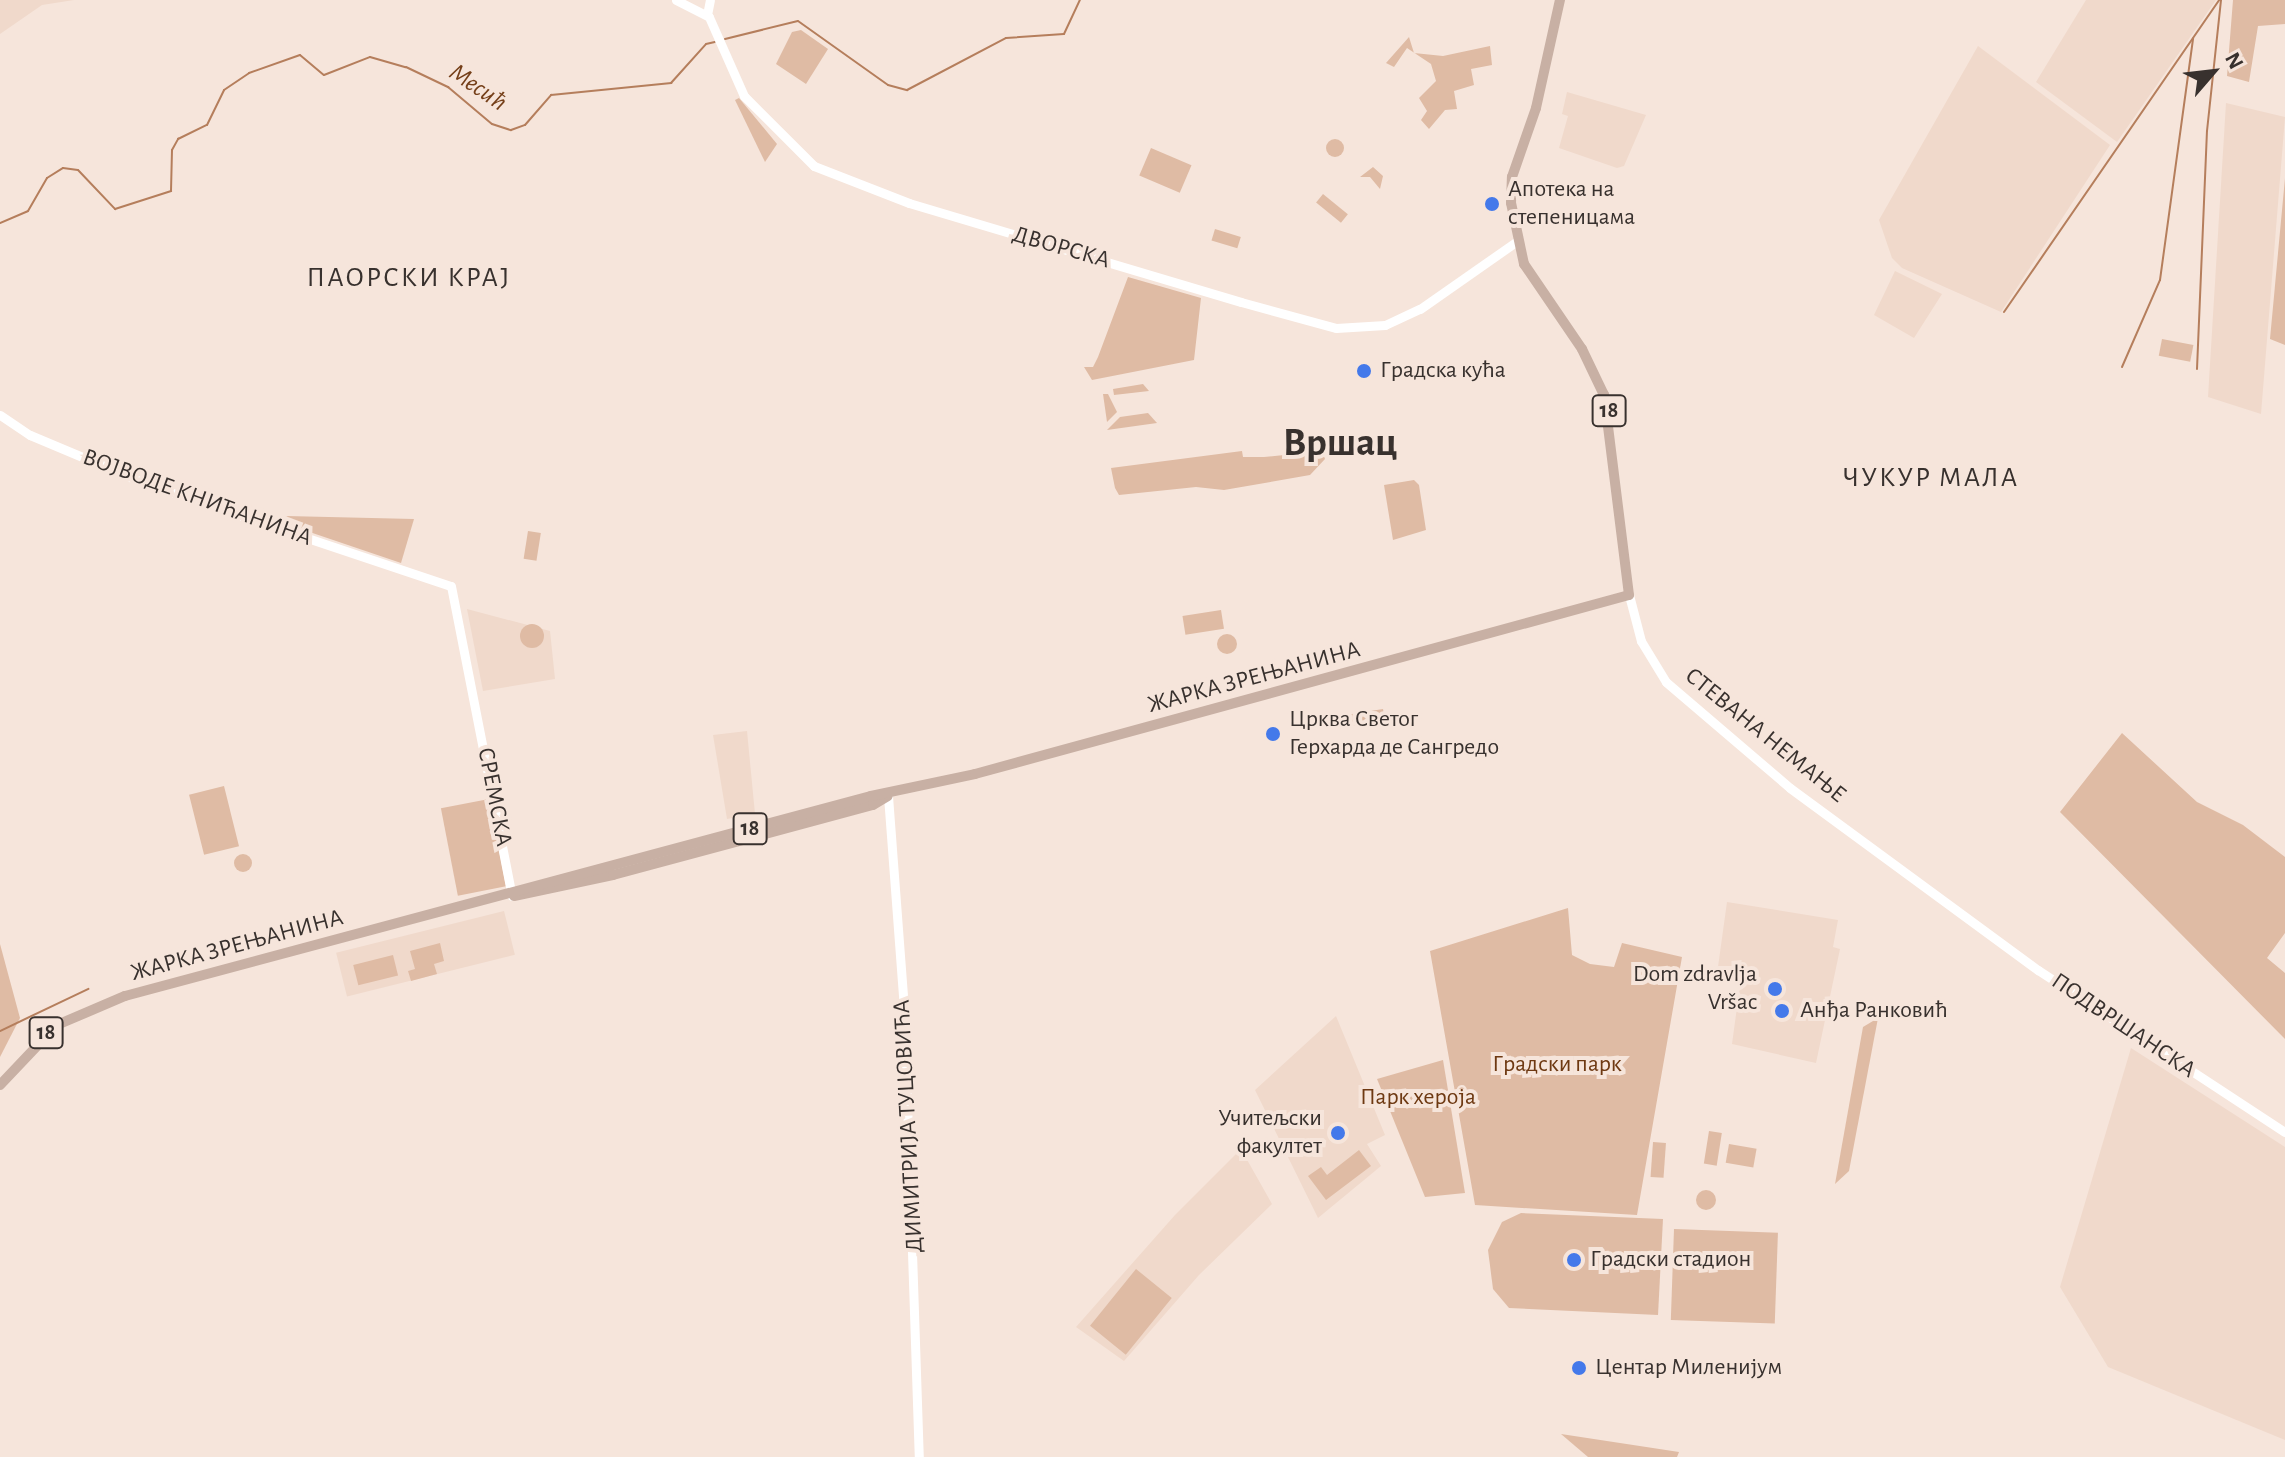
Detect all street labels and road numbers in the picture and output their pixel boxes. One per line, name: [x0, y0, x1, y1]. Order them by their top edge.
street label: ДВОРСКА: [1009, 220, 1113, 276]
road number: 18: [1591, 393, 1627, 429]
street label: ВОЈВОДЕ КНИЋАНИНА: [78, 443, 316, 553]
street label: ЖАРКА ЗРЕЊАНИНА: [1145, 636, 1363, 720]
street label: СТЕВАНА НЕМАЊЕ: [1679, 662, 1851, 810]
street label: СРЕМСКА: [470, 745, 518, 849]
road number: 18: [732, 811, 768, 847]
street label: ЖАРКА ЗРЕЊАНИНА: [128, 904, 346, 988]
street label: ПОДВРШАНСКА: [2045, 967, 2201, 1085]
street label: ДИМИТРИЈА ТУЦОВИЋА: [888, 999, 930, 1253]
road number: 18: [28, 1015, 64, 1051]

